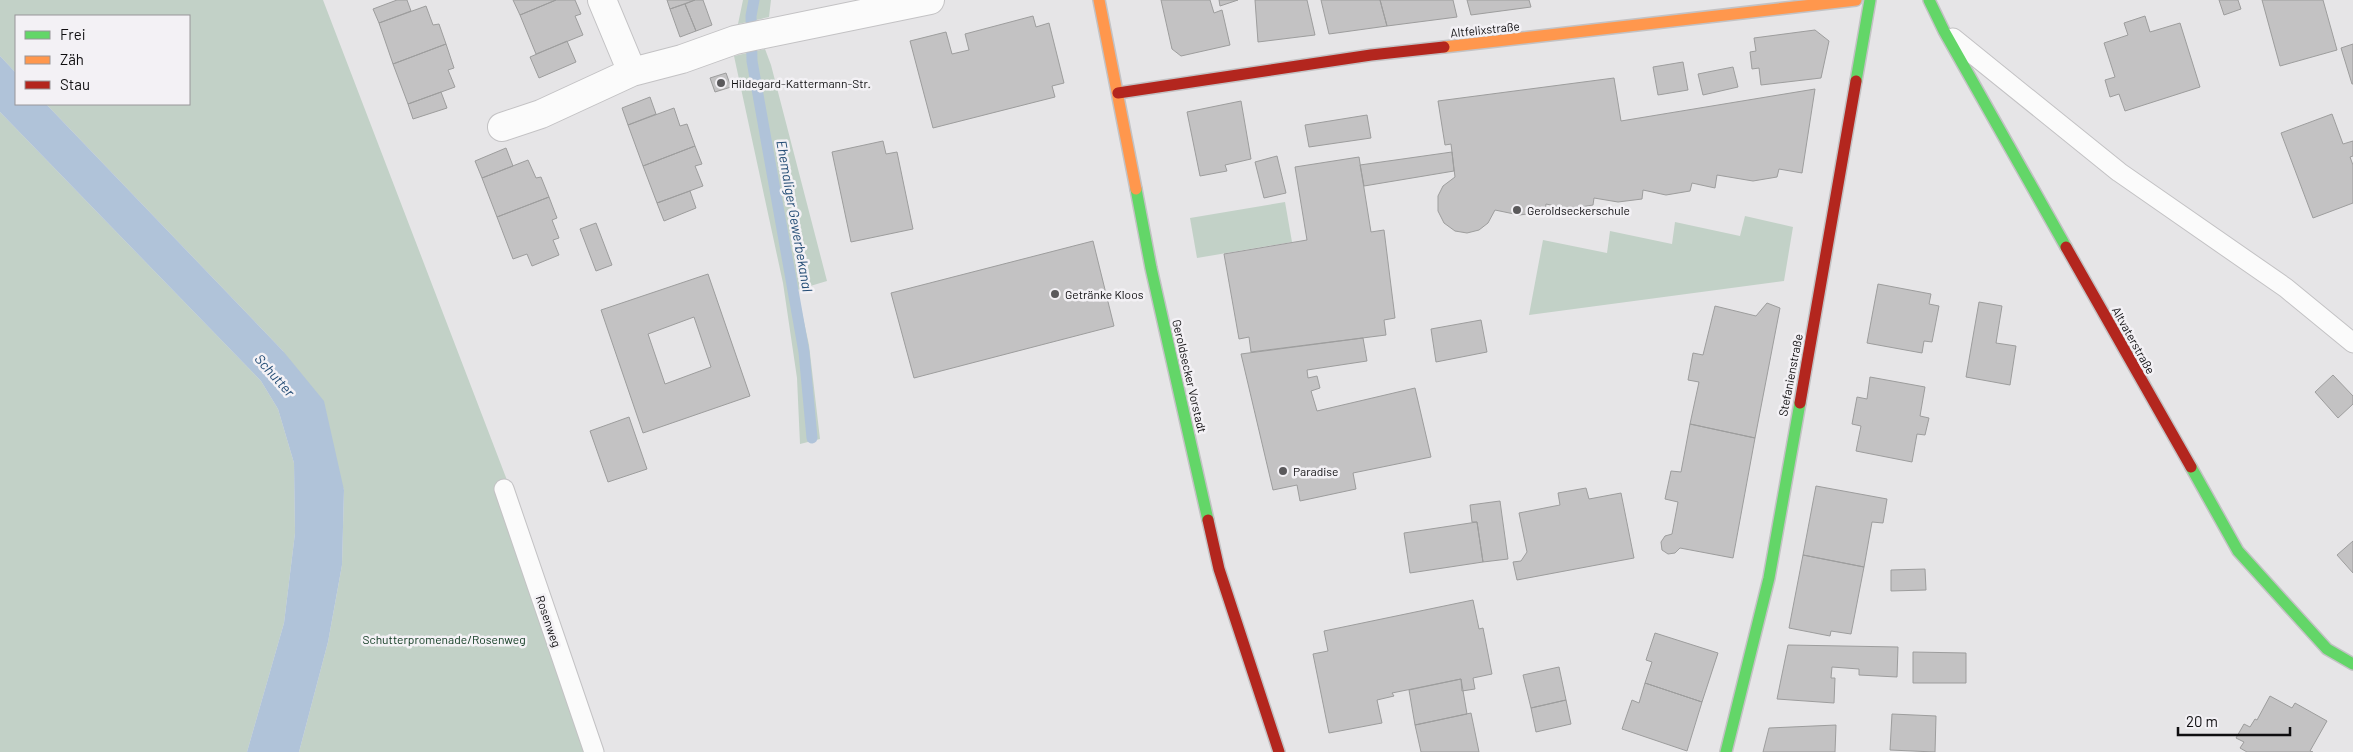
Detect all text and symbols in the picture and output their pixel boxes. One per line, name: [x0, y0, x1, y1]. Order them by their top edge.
legend: [15, 15, 190, 105]
street label: Altfelixstraße: [1450, 18, 1520, 40]
text: Frei: [60, 25, 86, 43]
text: Zäh: [60, 50, 84, 68]
text: Stau: [60, 75, 90, 93]
place label: Hildegard-Kattermann-Str.: [731, 76, 871, 90]
marker: Hildegard-Kattermann-Str.: [715, 77, 727, 89]
water label: Ehemaliger Gewerbekanal: [773, 139, 817, 293]
place label: Geroldseckerschule: [1527, 203, 1630, 217]
marker: Geroldseckerschule: [1511, 204, 1523, 216]
place label: Getränke Kloos: [1065, 287, 1144, 301]
marker: Getränke Kloos: [1049, 288, 1061, 300]
street label: Altvaterstraße: [2110, 304, 2158, 376]
street label: Geroldsecker Vorstadt: [1170, 318, 1210, 434]
street label: Stefanienstraße: [1775, 333, 1805, 417]
water label: Schutter: [251, 350, 299, 401]
place label: Paradise: [1293, 464, 1338, 478]
marker: Paradise: [1277, 465, 1289, 477]
street label: Rosenweg: [534, 593, 564, 649]
park label: Schutterpromenade/Rosenweg: [362, 632, 526, 646]
scale bar: [2178, 704, 2290, 736]
text: 20 m: [2186, 712, 2218, 730]

